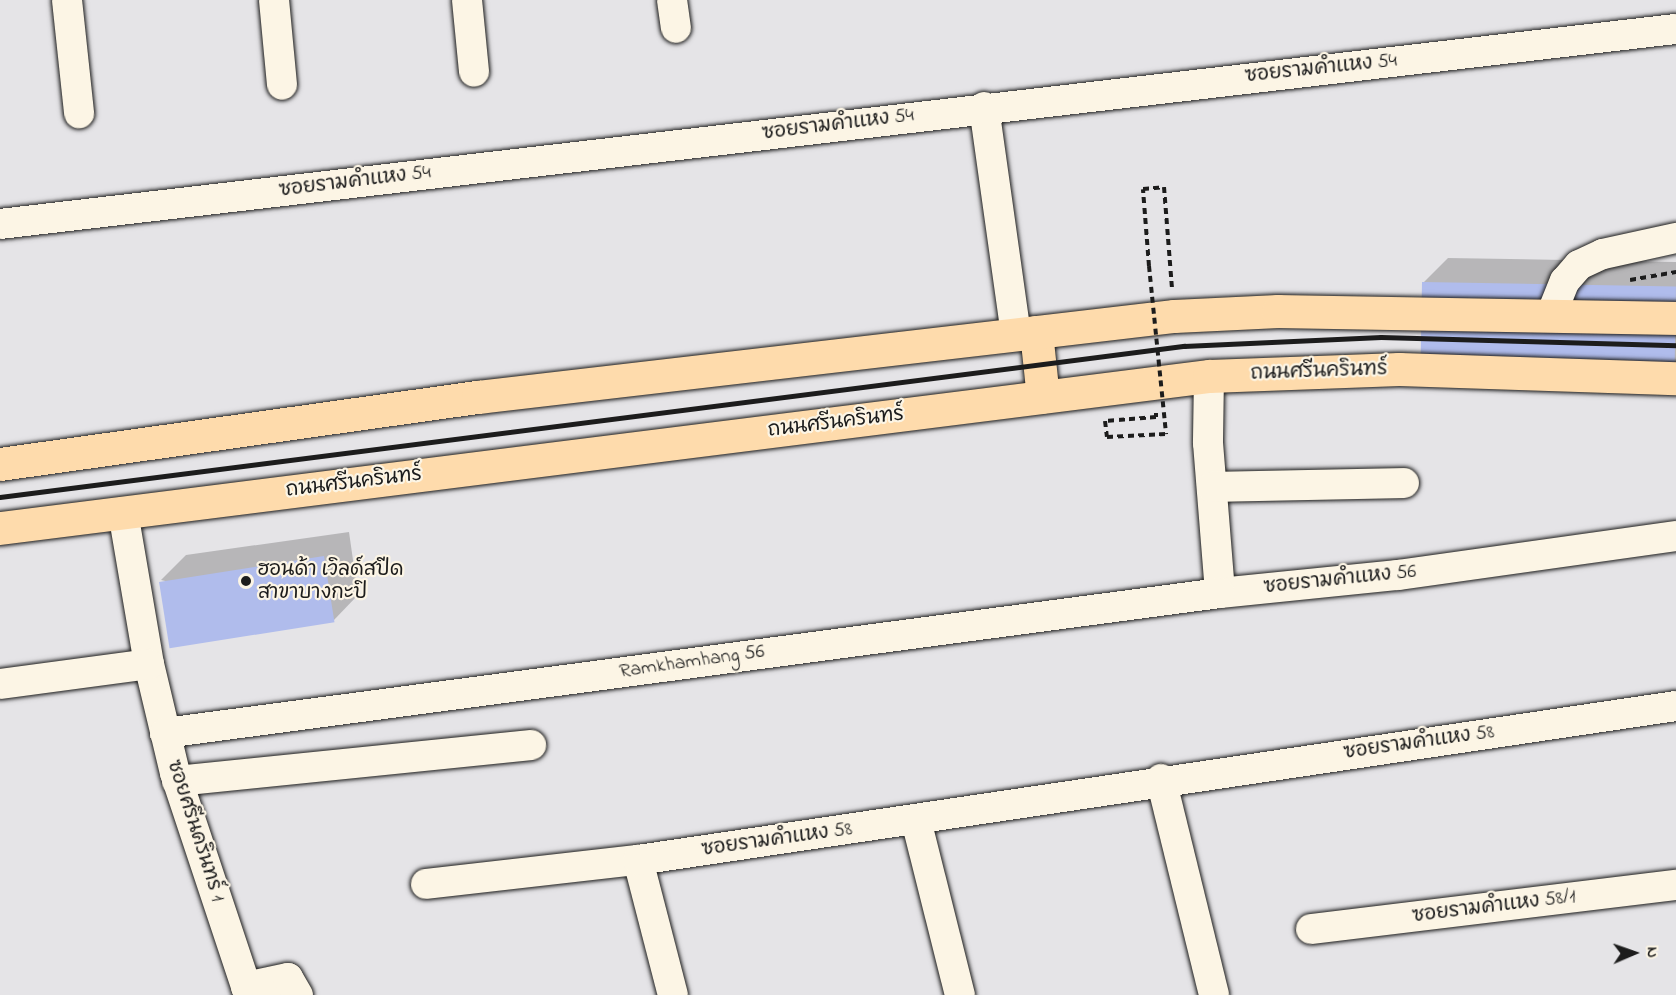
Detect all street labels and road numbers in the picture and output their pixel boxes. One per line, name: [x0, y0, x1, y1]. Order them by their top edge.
street label: ซอยรามคำแหง 54: [1244, 49, 1398, 89]
street label: ซอยรามคำแหง 54: [761, 104, 915, 146]
street label: ซอยรามคำแหง 54: [278, 161, 432, 203]
street label: ถนนศรีนครินทร์: [1250, 358, 1388, 386]
street label: ถนนศรีนครินทร์: [767, 403, 905, 443]
street label: ถนนศรีนครินทร์: [285, 463, 423, 503]
street label: ซอยรามคำแหง 56: [1262, 560, 1418, 600]
street label: Ramkhamhang 56: [618, 640, 766, 684]
street label: ซอยรามคำแหง 58: [1342, 721, 1496, 765]
street label: ซอยศรีนครินทร์ 1: [161, 757, 229, 905]
street label: ซอยรามคำแหง 58: [700, 818, 854, 862]
street label: ซอยรามคำแหง 58/1: [1411, 885, 1577, 929]

